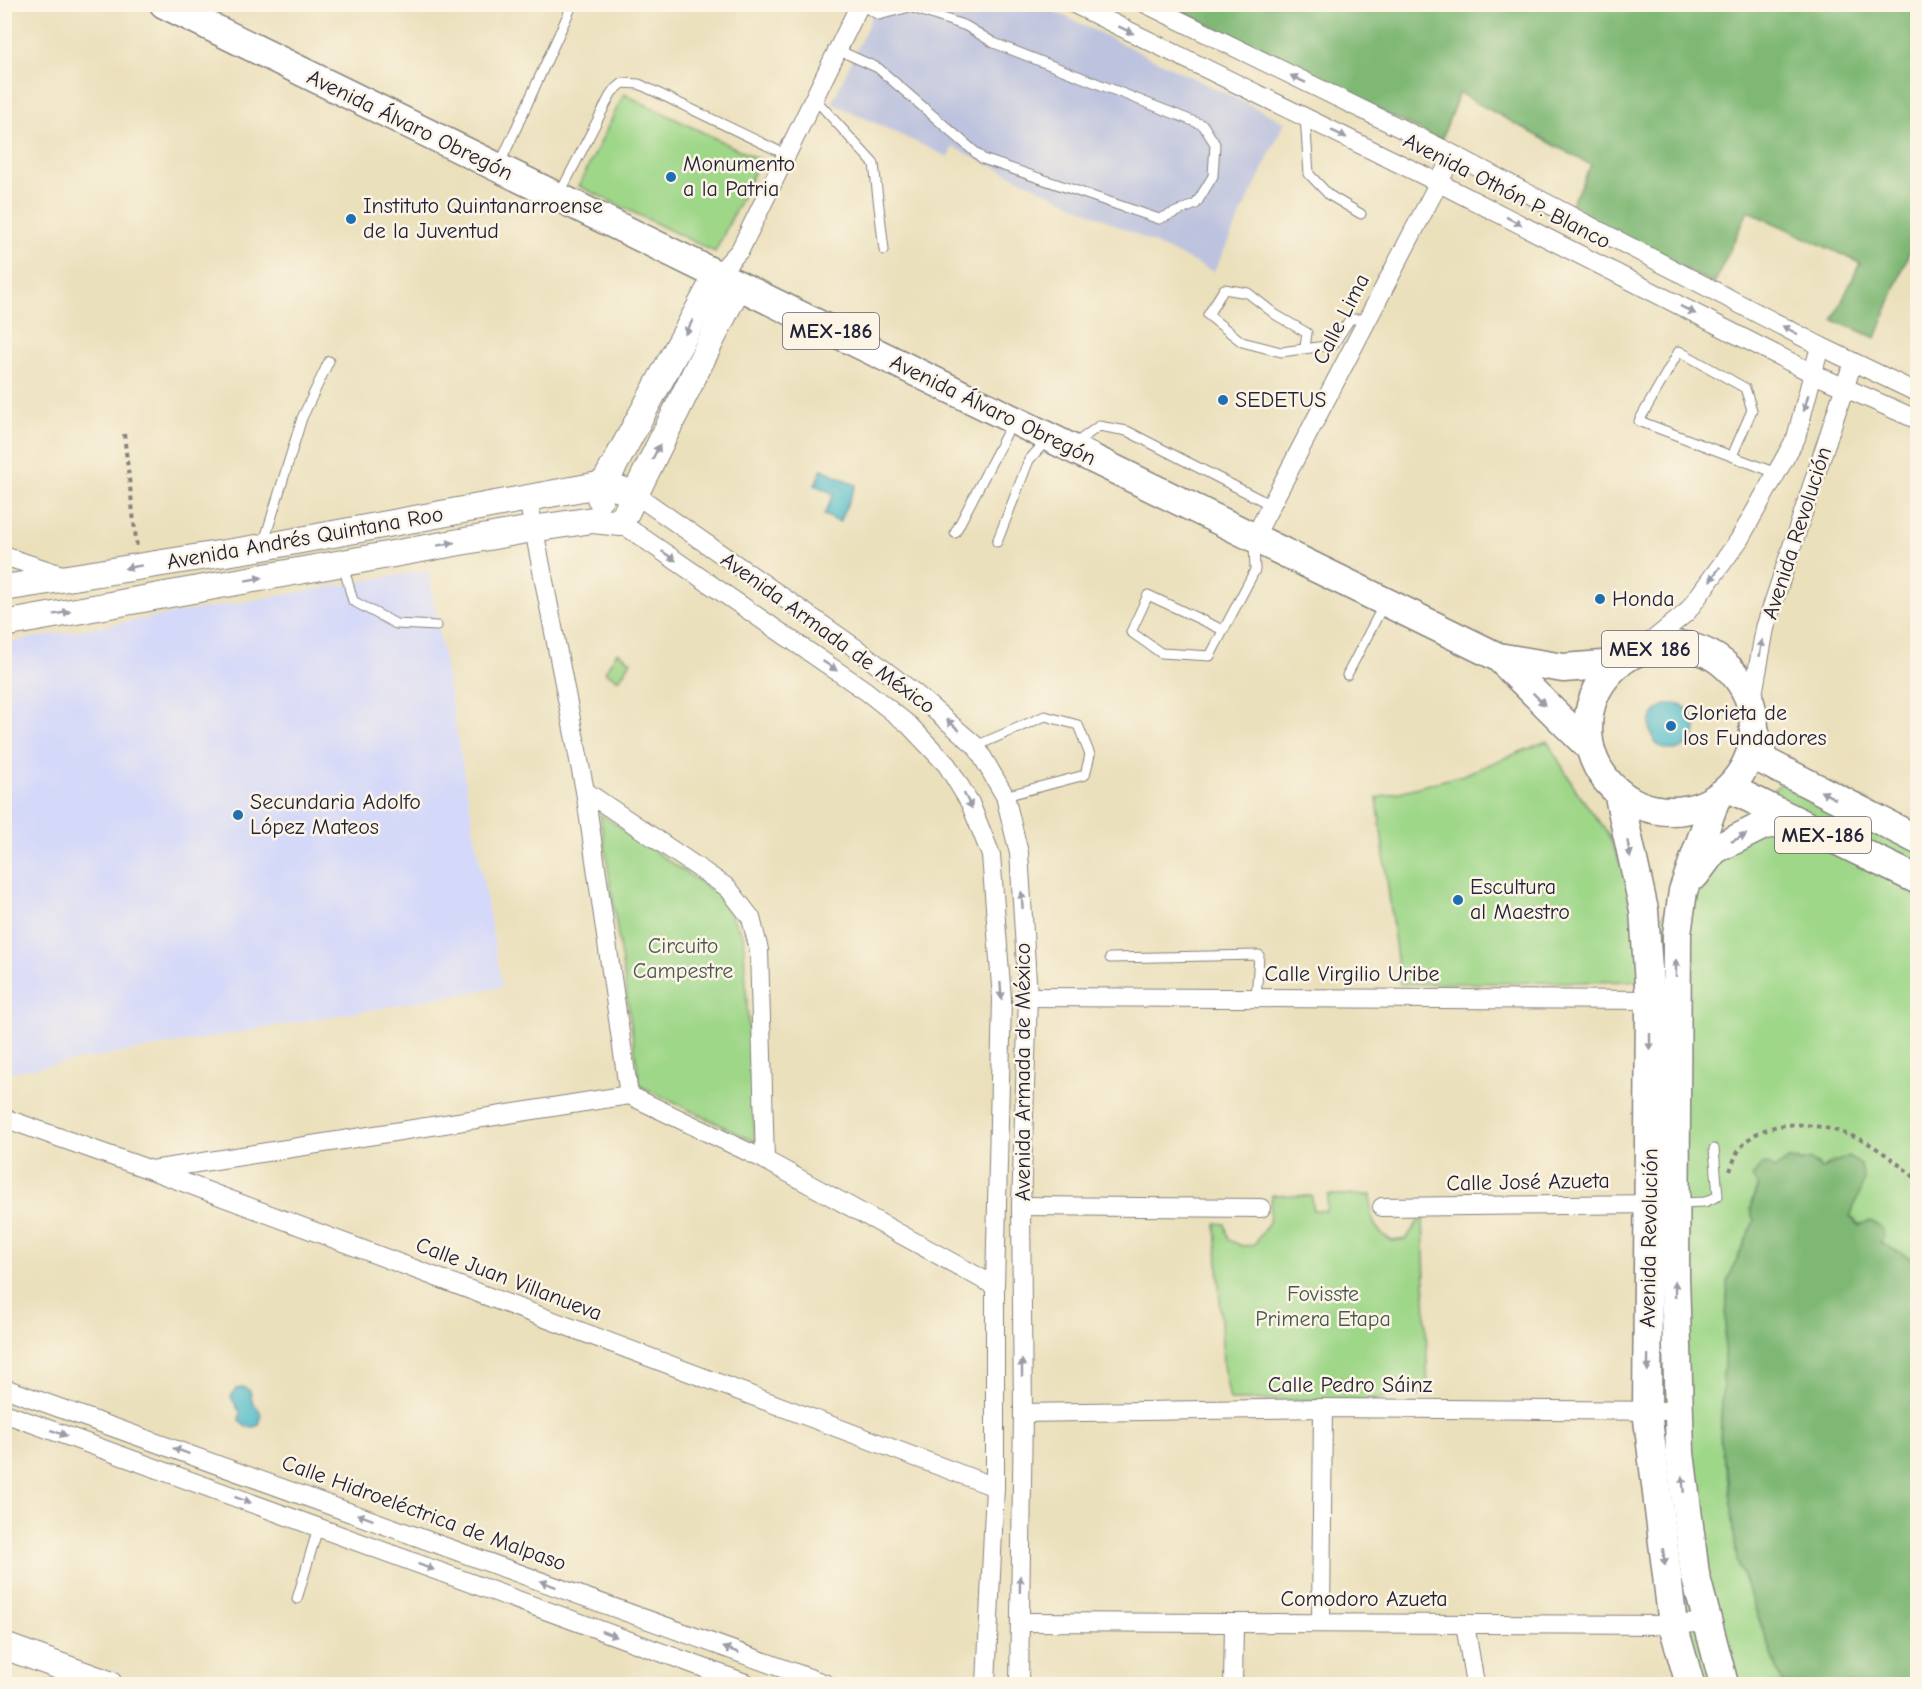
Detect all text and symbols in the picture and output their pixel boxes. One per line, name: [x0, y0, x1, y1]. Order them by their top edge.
one-way arrow: [1118, 26, 1135, 35]
street label: Avenida Álvaro Obregón: [303, 64, 517, 186]
one-way arrow: [1290, 74, 1307, 83]
street label: Avenida Othón P. Blanco: [1399, 127, 1615, 255]
one-way arrow: [1331, 129, 1348, 139]
place label: Monumento a la Patria: [683, 151, 795, 202]
marker: Monumento a la Patria: [664, 170, 678, 184]
place label: Instituto Quintanarroense de la Juventud: [363, 193, 603, 244]
marker: Instituto Quintanarroense de la Juventud: [344, 212, 358, 226]
one-way arrow: [1506, 216, 1523, 226]
street label: Calle Lima: [1307, 269, 1375, 369]
one-way arrow: [1679, 305, 1696, 314]
road number: MEX-186: [783, 313, 879, 349]
one-way arrow: [684, 318, 694, 335]
one-way arrow: [1781, 325, 1798, 335]
street label: Avenida Álvaro Obregón: [886, 349, 1100, 471]
place label: SEDETUS: [1235, 387, 1326, 413]
marker: SEDETUS: [1216, 393, 1230, 407]
one-way arrow: [1801, 394, 1810, 412]
one-way arrow: [651, 443, 661, 460]
street label: Avenida Revolución: [1757, 443, 1837, 623]
street label: Avenida Andrés Quintana Roo: [165, 501, 445, 575]
one-way arrow: [437, 539, 456, 548]
street label: Avenida Armada de México: [716, 546, 940, 720]
one-way arrow: [661, 550, 677, 562]
one-way arrow: [124, 563, 143, 572]
one-way arrow: [1709, 565, 1721, 581]
one-way arrow: [245, 574, 264, 583]
place label: Honda: [1612, 586, 1675, 612]
marker: Honda: [1593, 592, 1607, 606]
one-way arrow: [53, 609, 72, 618]
road number: MEX 186: [1602, 631, 1698, 667]
one-way arrow: [1757, 638, 1766, 657]
one-way arrow: [822, 661, 838, 672]
one-way arrow: [1532, 691, 1546, 705]
place label: Glorieta de los Fundadores: [1683, 700, 1827, 751]
one-way arrow: [945, 719, 961, 732]
marker: Glorieta de los Fundadores: [1664, 719, 1678, 733]
place label: Secundaria Adolfo López Mateos: [250, 789, 421, 840]
one-way arrow: [1819, 790, 1837, 800]
one-way arrow: [963, 792, 973, 809]
marker: Secundaria Adolfo López Mateos: [231, 808, 245, 822]
road number: MEX-186: [1775, 817, 1871, 853]
one-way arrow: [1730, 833, 1747, 842]
one-way arrow: [1625, 840, 1634, 859]
place label: Escultura al Maestro: [1470, 874, 1570, 925]
one-way arrow: [1017, 891, 1026, 910]
marker: Escultura al Maestro: [1451, 893, 1465, 907]
park label: Circuito Campestre: [633, 933, 733, 984]
street label: Avenida Armada de México: [1010, 943, 1036, 1201]
one-way arrow: [1671, 958, 1681, 977]
street label: Calle Virgilio Uribe: [1265, 961, 1439, 987]
one-way arrow: [997, 981, 1006, 1000]
one-way arrow: [1645, 1032, 1655, 1051]
street label: Avenida Revolución: [1634, 1148, 1664, 1328]
street label: Calle José Azueta: [1446, 1168, 1610, 1196]
street label: Calle Juan Villanueva: [412, 1232, 606, 1326]
one-way arrow: [1670, 1279, 1680, 1298]
park label: Fovisste Primera Etapa: [1255, 1281, 1391, 1332]
one-way arrow: [1643, 1353, 1652, 1372]
one-way arrow: [1017, 1359, 1027, 1378]
street label: Calle Pedro Sáinz: [1268, 1372, 1433, 1398]
one-way arrow: [51, 1429, 69, 1439]
one-way arrow: [172, 1446, 190, 1456]
street label: Calle Hidroeléctrica de Malpaso: [278, 1449, 570, 1577]
one-way arrow: [1678, 1474, 1688, 1493]
one-way arrow: [234, 1495, 252, 1505]
one-way arrow: [356, 1512, 374, 1522]
one-way arrow: [1659, 1548, 1668, 1567]
one-way arrow: [417, 1563, 435, 1572]
one-way arrow: [1016, 1575, 1025, 1594]
one-way arrow: [539, 1578, 557, 1588]
street label: Comodoro Azueta: [1280, 1586, 1448, 1612]
one-way arrow: [600, 1629, 618, 1639]
one-way arrow: [722, 1645, 740, 1655]

